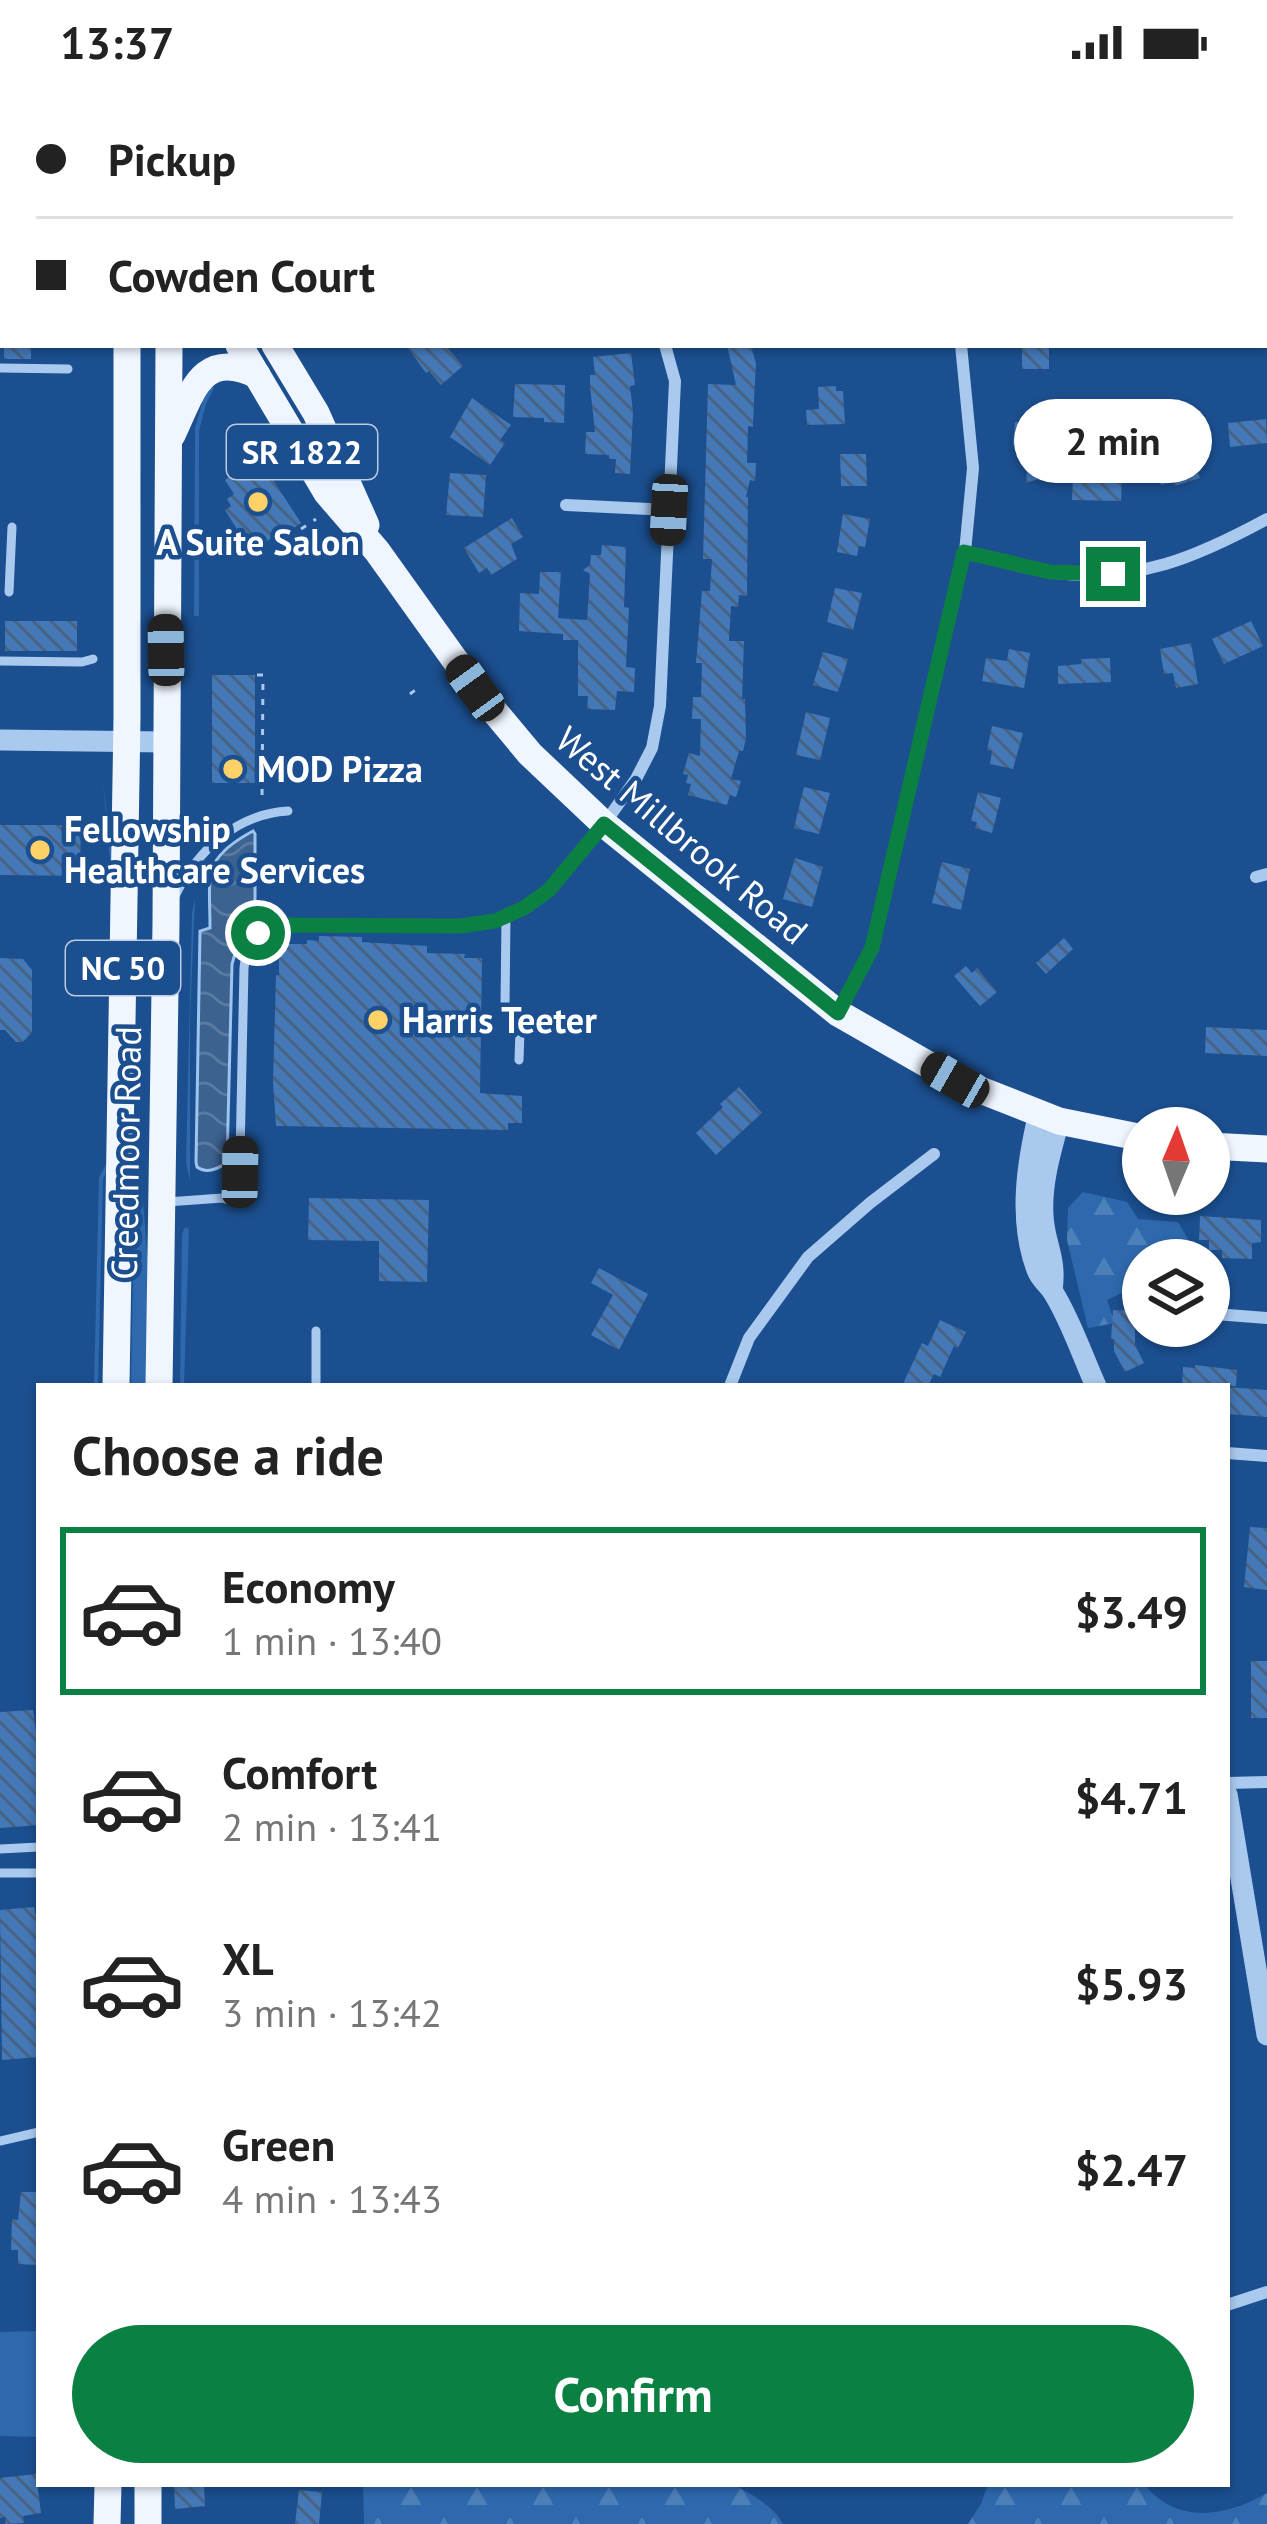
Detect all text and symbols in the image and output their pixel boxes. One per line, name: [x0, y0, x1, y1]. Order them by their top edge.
text: 13:37: [60, 13, 174, 71]
text: Pickup: [108, 130, 236, 188]
text: Cowden Court: [108, 246, 375, 304]
callout: 2 min: [1014, 400, 1212, 484]
text: 2 min: [1065, 415, 1161, 466]
road number: SR 1822: [227, 425, 377, 479]
car: [649, 473, 689, 547]
marker: A Suite Salon: [245, 489, 271, 515]
place label: A Suite Salon: [156, 518, 360, 565]
route end: [1086, 547, 1140, 601]
car: [147, 614, 185, 686]
car: [439, 648, 511, 728]
street label: West Millbrook Road: [547, 715, 818, 954]
place label: MOD Pizza: [257, 745, 423, 792]
marker: MOD Pizza: [220, 756, 246, 782]
place label: Fellowship Healthcare Services: [64, 805, 365, 893]
marker: Fellowship Healthcare Services: [27, 837, 53, 863]
route start: [231, 906, 285, 960]
road number: NC 50: [66, 941, 180, 995]
place label: Harris Teeter: [402, 996, 597, 1043]
marker: Harris Teeter: [365, 1007, 391, 1033]
street label: Creedmoor Road: [100, 1026, 151, 1280]
car: [915, 1046, 995, 1114]
north arrow: [1122, 1107, 1230, 1215]
map controls: [1122, 1107, 1230, 1347]
car: [221, 1136, 259, 1208]
button: layers: [1122, 1239, 1230, 1347]
text: Choose a ride: [72, 1420, 384, 1490]
icon: car: [78, 1557, 186, 1665]
text: Economy: [222, 1557, 395, 1615]
text: $3.49: [1075, 1582, 1188, 1640]
text: 1 min · 13:40: [222, 1615, 442, 1666]
icon: car: [78, 1743, 186, 1851]
text: Comfort: [222, 1743, 377, 1801]
text: $4.71: [1075, 1768, 1188, 1826]
text: 2 min · 13:41: [222, 1801, 442, 1852]
icon: car: [78, 1929, 186, 2037]
text: XL: [222, 1929, 274, 1987]
text: $5.93: [1075, 1954, 1188, 2012]
text: 3 min · 13:42: [222, 1987, 442, 2038]
icon: car: [78, 2115, 186, 2223]
text: Green: [222, 2115, 335, 2173]
text: $2.47: [1075, 2140, 1188, 2198]
text: 4 min · 13:43: [222, 2173, 442, 2224]
button: Confirm: [72, 2325, 1194, 2463]

